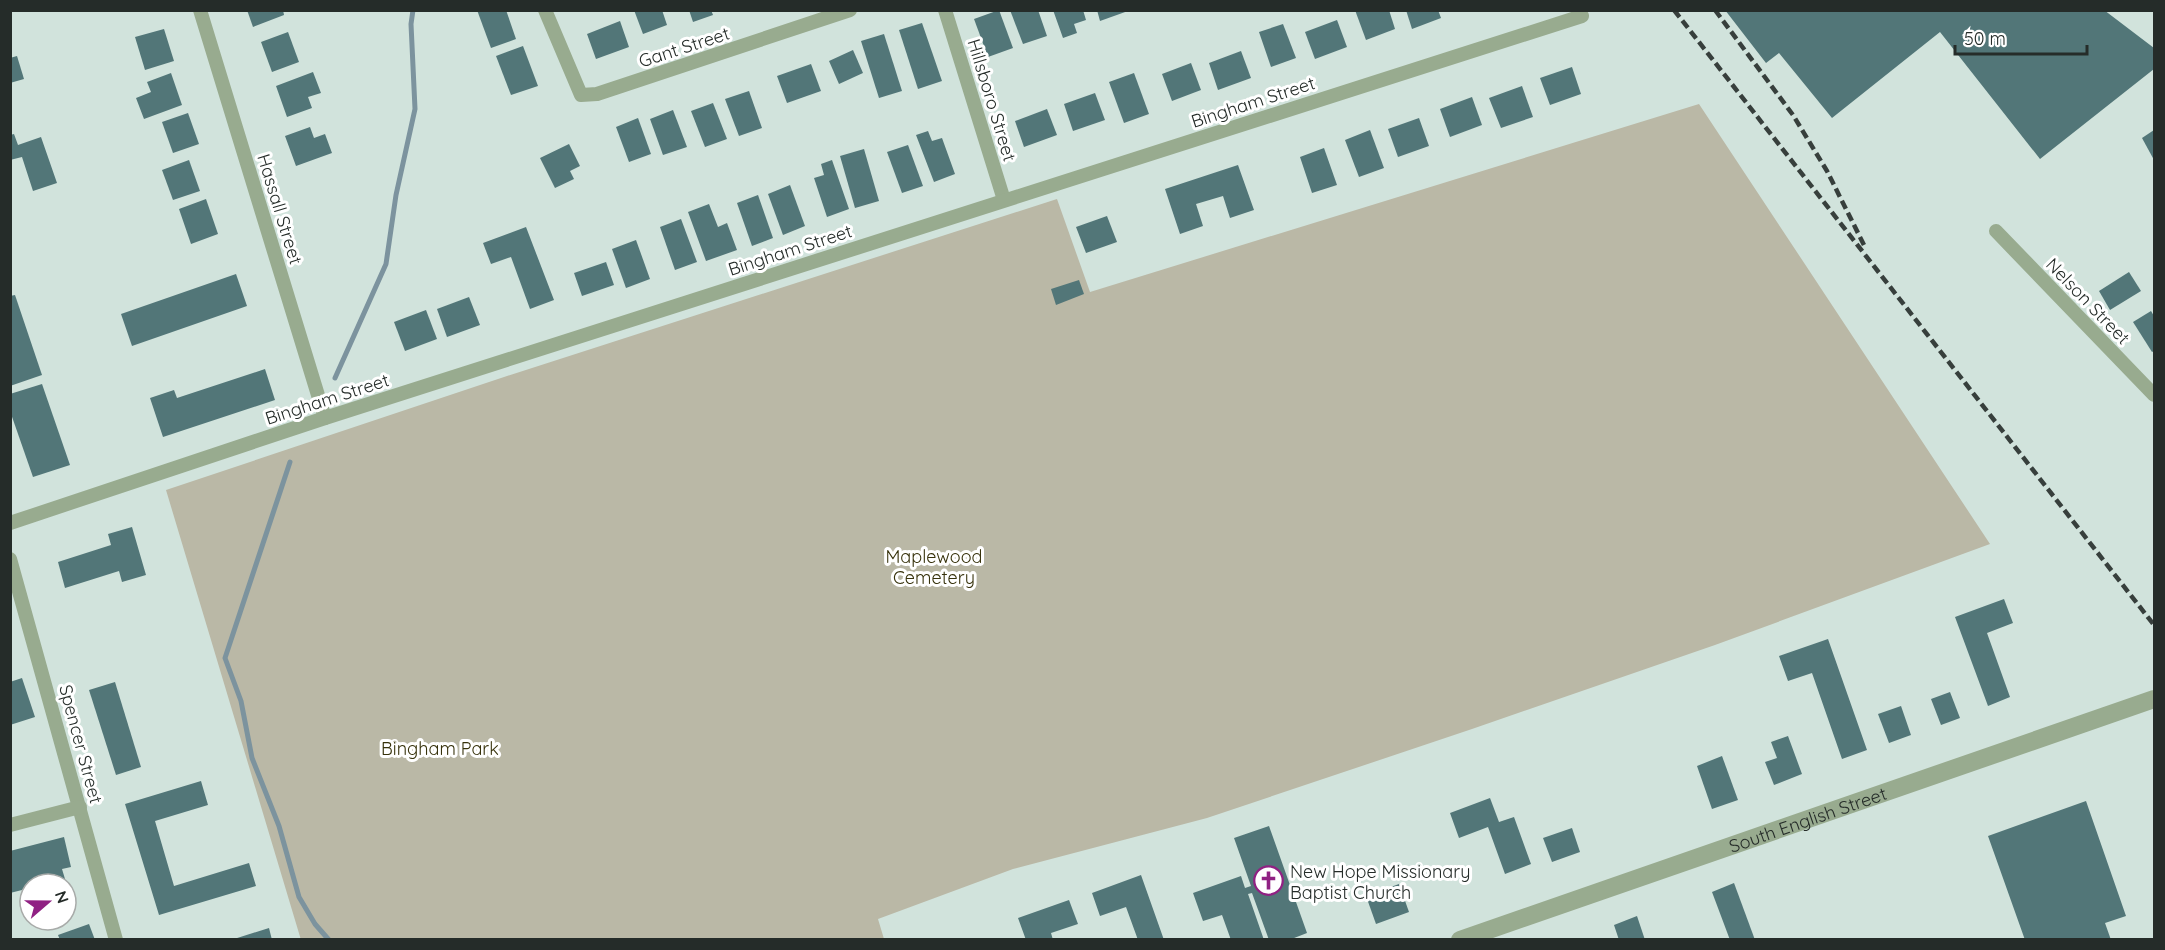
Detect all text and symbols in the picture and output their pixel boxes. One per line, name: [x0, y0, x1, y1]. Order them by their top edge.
scale bar: [1955, 18, 2087, 56]
street label: Gant Street: [636, 21, 732, 73]
text: 50 m: [1964, 27, 2006, 50]
street label: Hillsboro Street: [962, 36, 1022, 164]
street label: Bingham Street: [1188, 71, 1318, 133]
street label: Hassall Street: [252, 151, 308, 267]
street label: Bingham Street: [725, 219, 855, 281]
street label: Nelson Street: [2041, 253, 2135, 349]
street label: Bingham Street: [262, 368, 392, 430]
park label: Maplewood Cemetery: [885, 545, 983, 589]
street label: Spencer Street: [54, 682, 108, 806]
park label: Bingham Park: [381, 737, 499, 760]
street label: South English Street: [1726, 781, 1889, 857]
place label: New Hope Missionary Baptist Church: [1290, 860, 1470, 904]
church icon: New Hope Missionary Baptist Church: [1253, 865, 1285, 897]
north arrow: [18, 872, 78, 932]
text: N: [51, 888, 74, 906]

